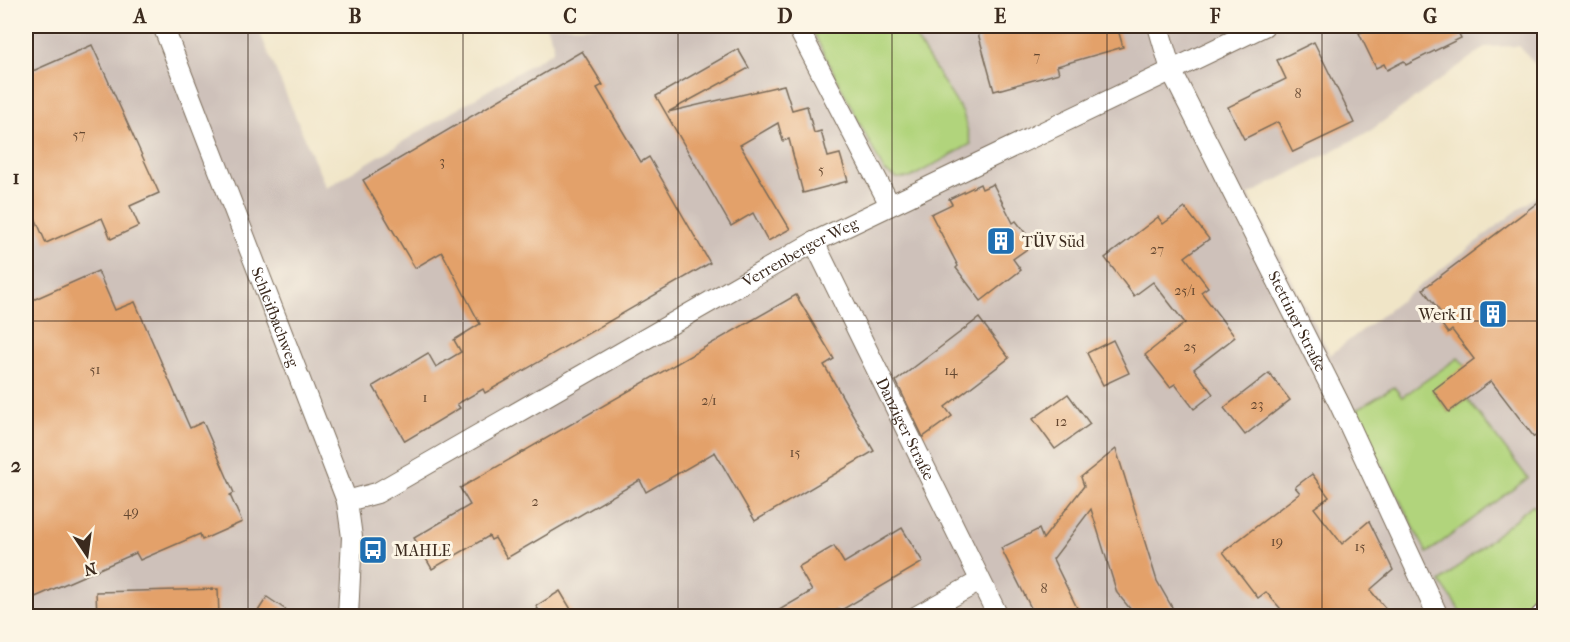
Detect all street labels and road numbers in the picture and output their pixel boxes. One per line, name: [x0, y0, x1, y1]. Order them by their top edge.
street label: Verrenberger Weg: [738, 213, 861, 291]
street label: Schleifbachweg: [248, 264, 304, 370]
street label: Stettiner Straße: [1264, 267, 1331, 375]
street label: Danziger Straße: [873, 374, 939, 483]

